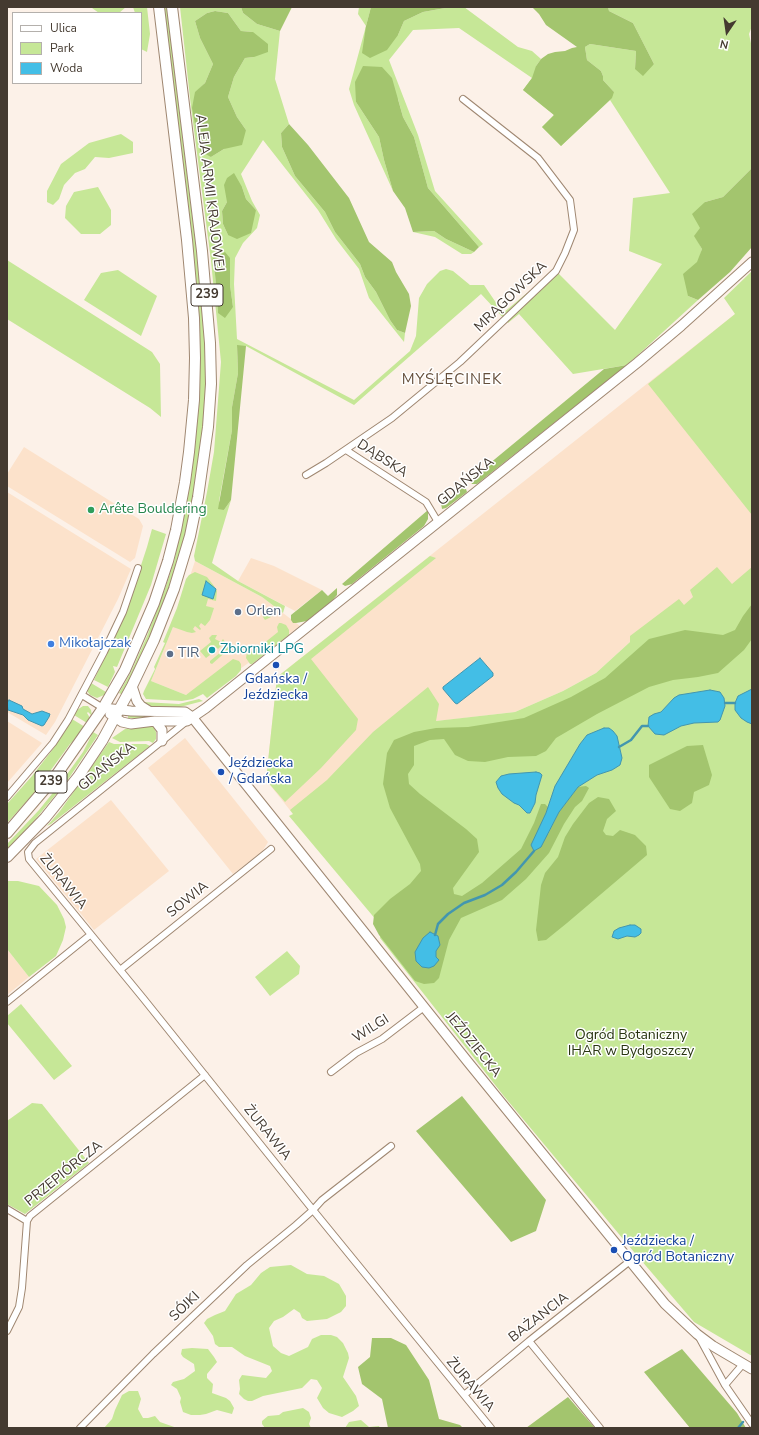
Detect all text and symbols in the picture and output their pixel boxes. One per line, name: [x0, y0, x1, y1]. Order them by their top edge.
legend: [12, 12, 142, 84]
north arrow: [707, 12, 747, 52]
text: Ulica: [50, 20, 77, 36]
text: N: [718, 36, 730, 52]
text: Park: [50, 40, 74, 56]
text: Woda: [50, 60, 83, 76]
street label: ALEJA ARMII KRAJOWEJ: [191, 113, 227, 273]
street label: MRĄGOWSKA: [471, 258, 551, 336]
road number: 239: [191, 284, 223, 306]
district label: MYŚLĘCINEK: [402, 371, 502, 389]
street label: DĄBSKA: [353, 436, 411, 482]
street label: GDAŃSKA: [434, 454, 498, 510]
place label: Arête Bouldering: [99, 502, 207, 518]
marker: Arête Bouldering: [86, 505, 96, 515]
place label: Orlen: [246, 604, 281, 620]
marker: Orlen: [233, 607, 243, 617]
place label: Mikołajczak: [59, 636, 131, 652]
marker: Mikołajczak: [46, 639, 56, 649]
place label: Zbiorniki LPG: [220, 642, 304, 658]
marker: Zbiorniki LPG: [207, 645, 217, 655]
place label: TIR: [178, 646, 199, 662]
marker: TIR: [165, 649, 175, 659]
marker: Gdańska / Jeździecka: [271, 660, 281, 670]
place label: Gdańska / Jeździecka: [244, 672, 308, 704]
street label: GDAŃSKA: [75, 739, 139, 795]
place label: Jeździecka / Gdańska: [229, 756, 293, 788]
marker: Jeździecka / Gdańska: [216, 767, 226, 777]
road number: 239: [35, 771, 67, 793]
street label: ŻURAWIA: [36, 851, 90, 913]
street label: SOWIA: [164, 878, 212, 922]
street label: JEŹDZIECKA: [442, 1009, 504, 1081]
street label: WILGI: [350, 1011, 392, 1047]
park label: Ogród Botaniczny IHAR w Bydgoszczy: [568, 1028, 694, 1060]
street label: ŻURAWIA: [240, 1102, 294, 1164]
street label: PRZEPIÓRCZA: [22, 1138, 106, 1210]
place label: Jeździecka / Ogród Botaniczny: [622, 1234, 734, 1266]
marker: Jeździecka / Ogród Botaniczny: [609, 1245, 619, 1255]
street label: SÓJKI: [166, 1289, 204, 1325]
street label: BAŻANCIA: [506, 1289, 572, 1347]
street label: ŻURAWIA: [442, 1354, 498, 1416]

